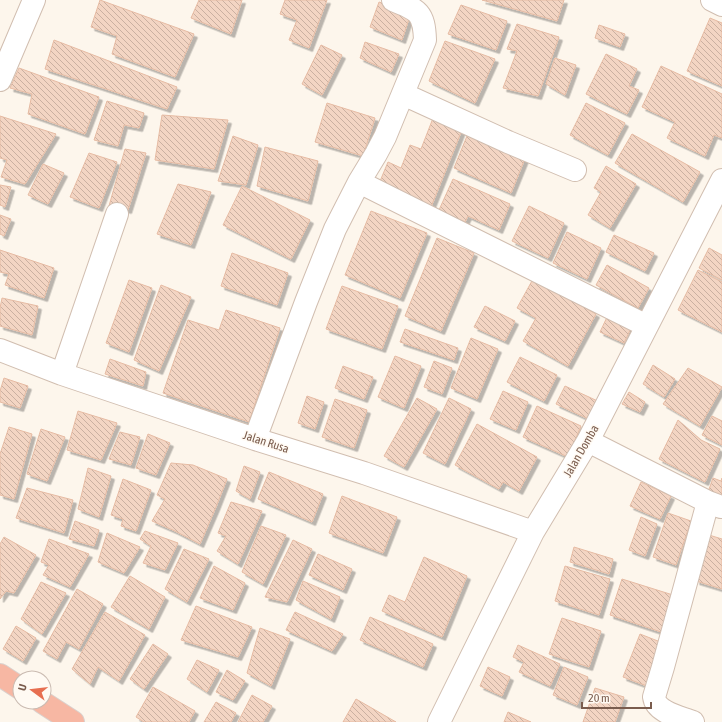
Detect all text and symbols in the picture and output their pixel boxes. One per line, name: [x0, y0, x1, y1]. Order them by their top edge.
street label: Jalan Domba: [560, 422, 602, 480]
street label: Jalan Rusa: [241, 428, 291, 456]
north arrow: [12, 670, 52, 710]
text: U: [16, 683, 29, 692]
scale bar: [582, 684, 651, 710]
text: 20 m: [588, 691, 610, 705]

